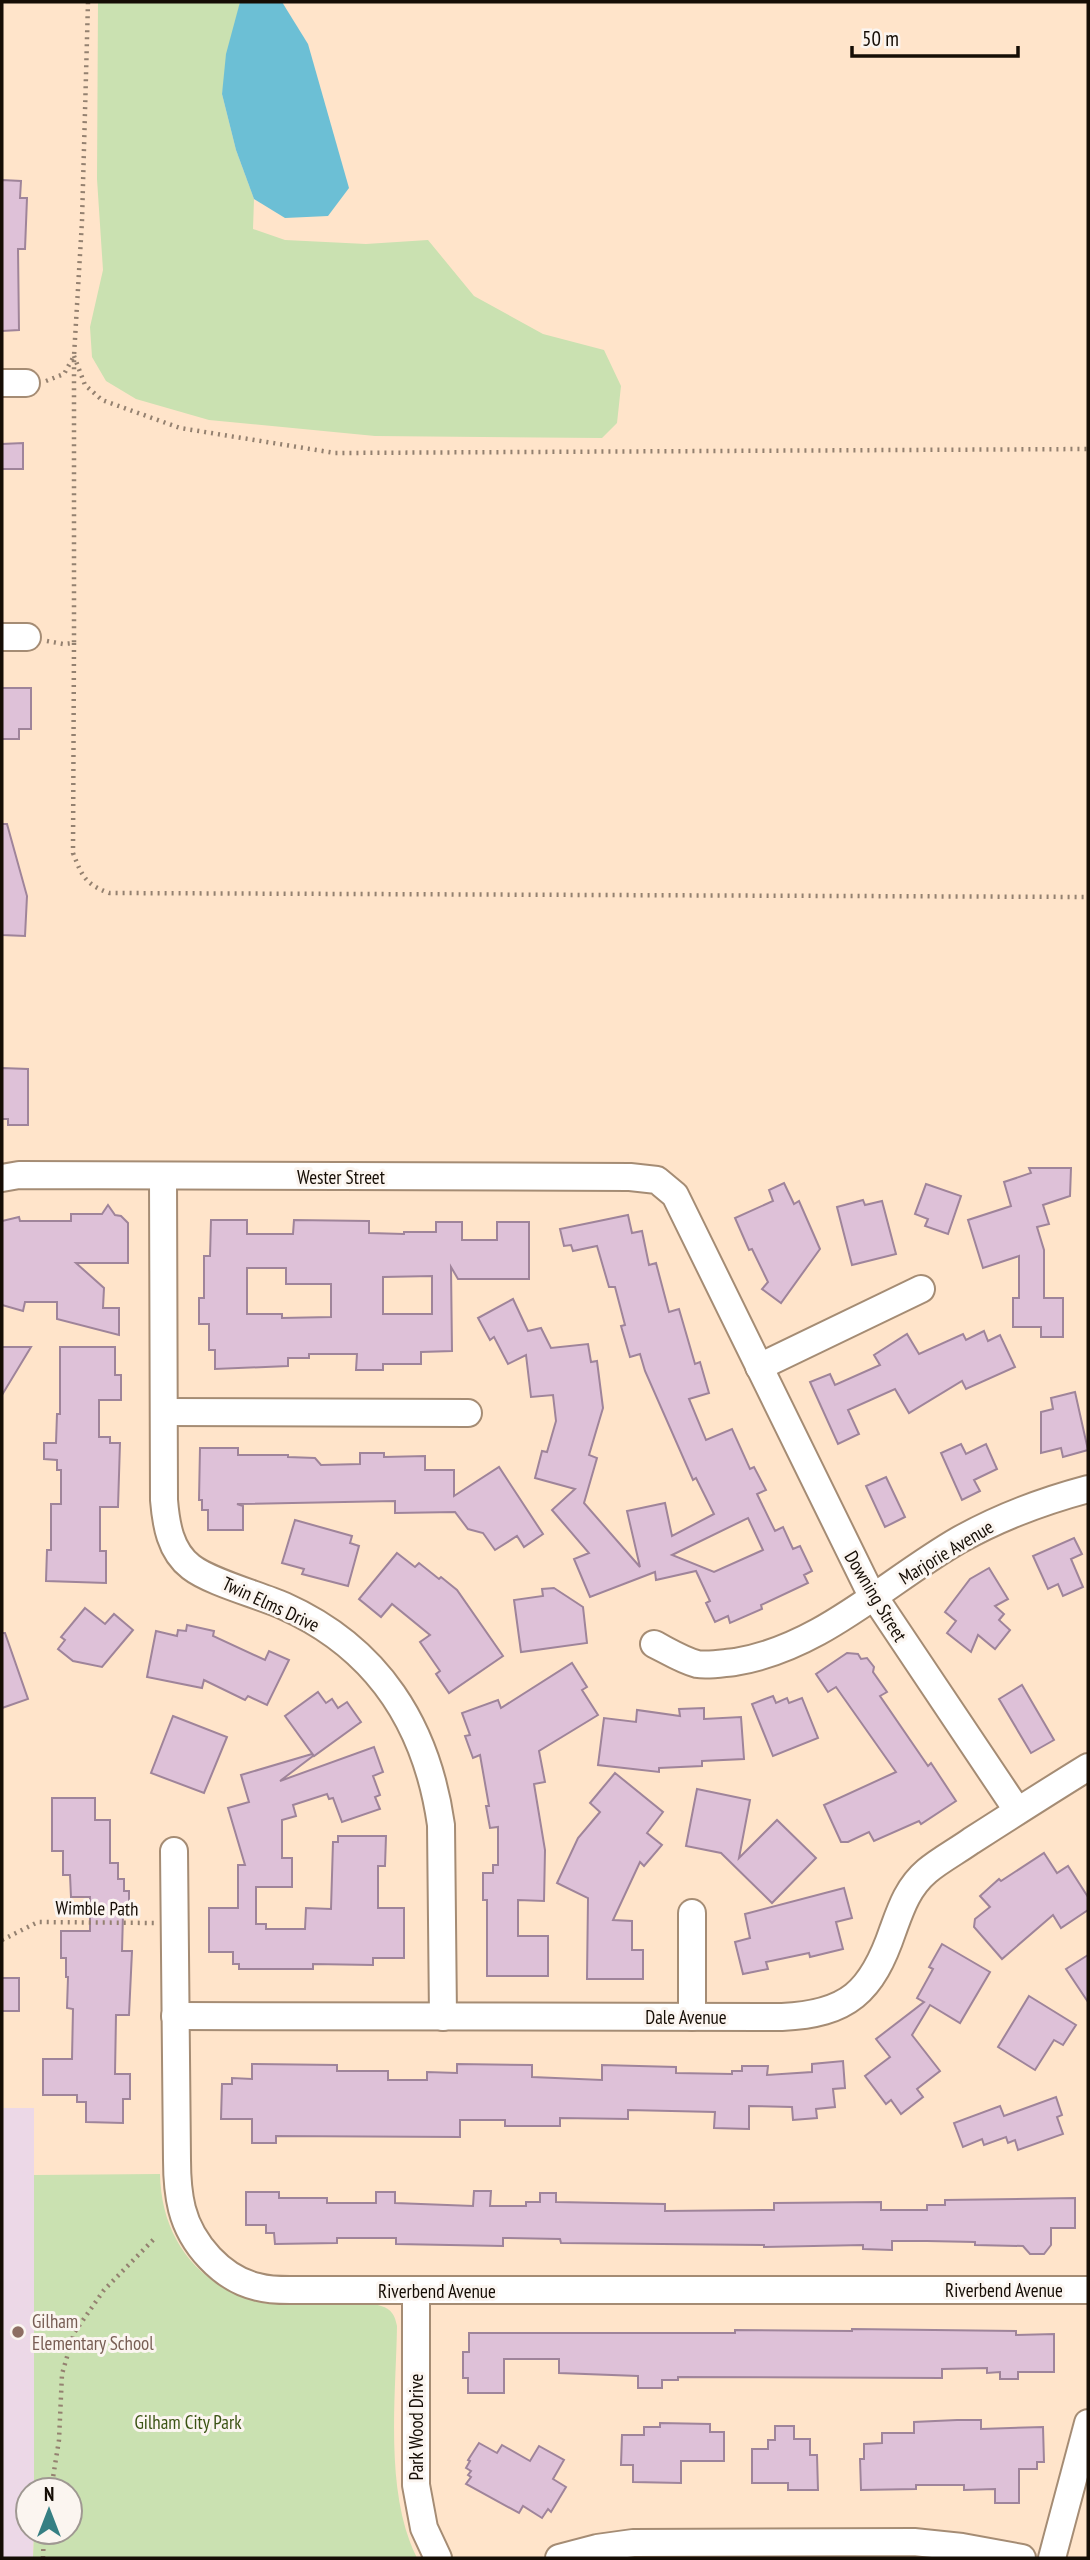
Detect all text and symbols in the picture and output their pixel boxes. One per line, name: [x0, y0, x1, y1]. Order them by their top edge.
scale bar: [852, 14, 1018, 58]
text: 50 m: [862, 25, 899, 52]
street label: Wester Street: [297, 1165, 386, 1189]
street label: Marjorie Avenue: [894, 1514, 998, 1590]
street label: Downing Street: [840, 1546, 913, 1646]
street label: Twin Elms Drive: [219, 1571, 323, 1637]
street label: Wimble Path: [55, 1895, 139, 1921]
street label: Dale Avenue: [645, 2005, 727, 2029]
street label: Riverbend Avenue: [945, 2278, 1063, 2302]
street label: Riverbend Avenue: [378, 2279, 496, 2303]
place label: Gilham Elementary School: [32, 2309, 154, 2355]
marker: Gilham Elementary School: [10, 2324, 26, 2340]
street label: Park Wood Drive: [404, 2373, 428, 2480]
park label: Gilham City Park: [134, 2410, 242, 2434]
north arrow: [14, 2476, 84, 2546]
text: N: [44, 2482, 54, 2506]

